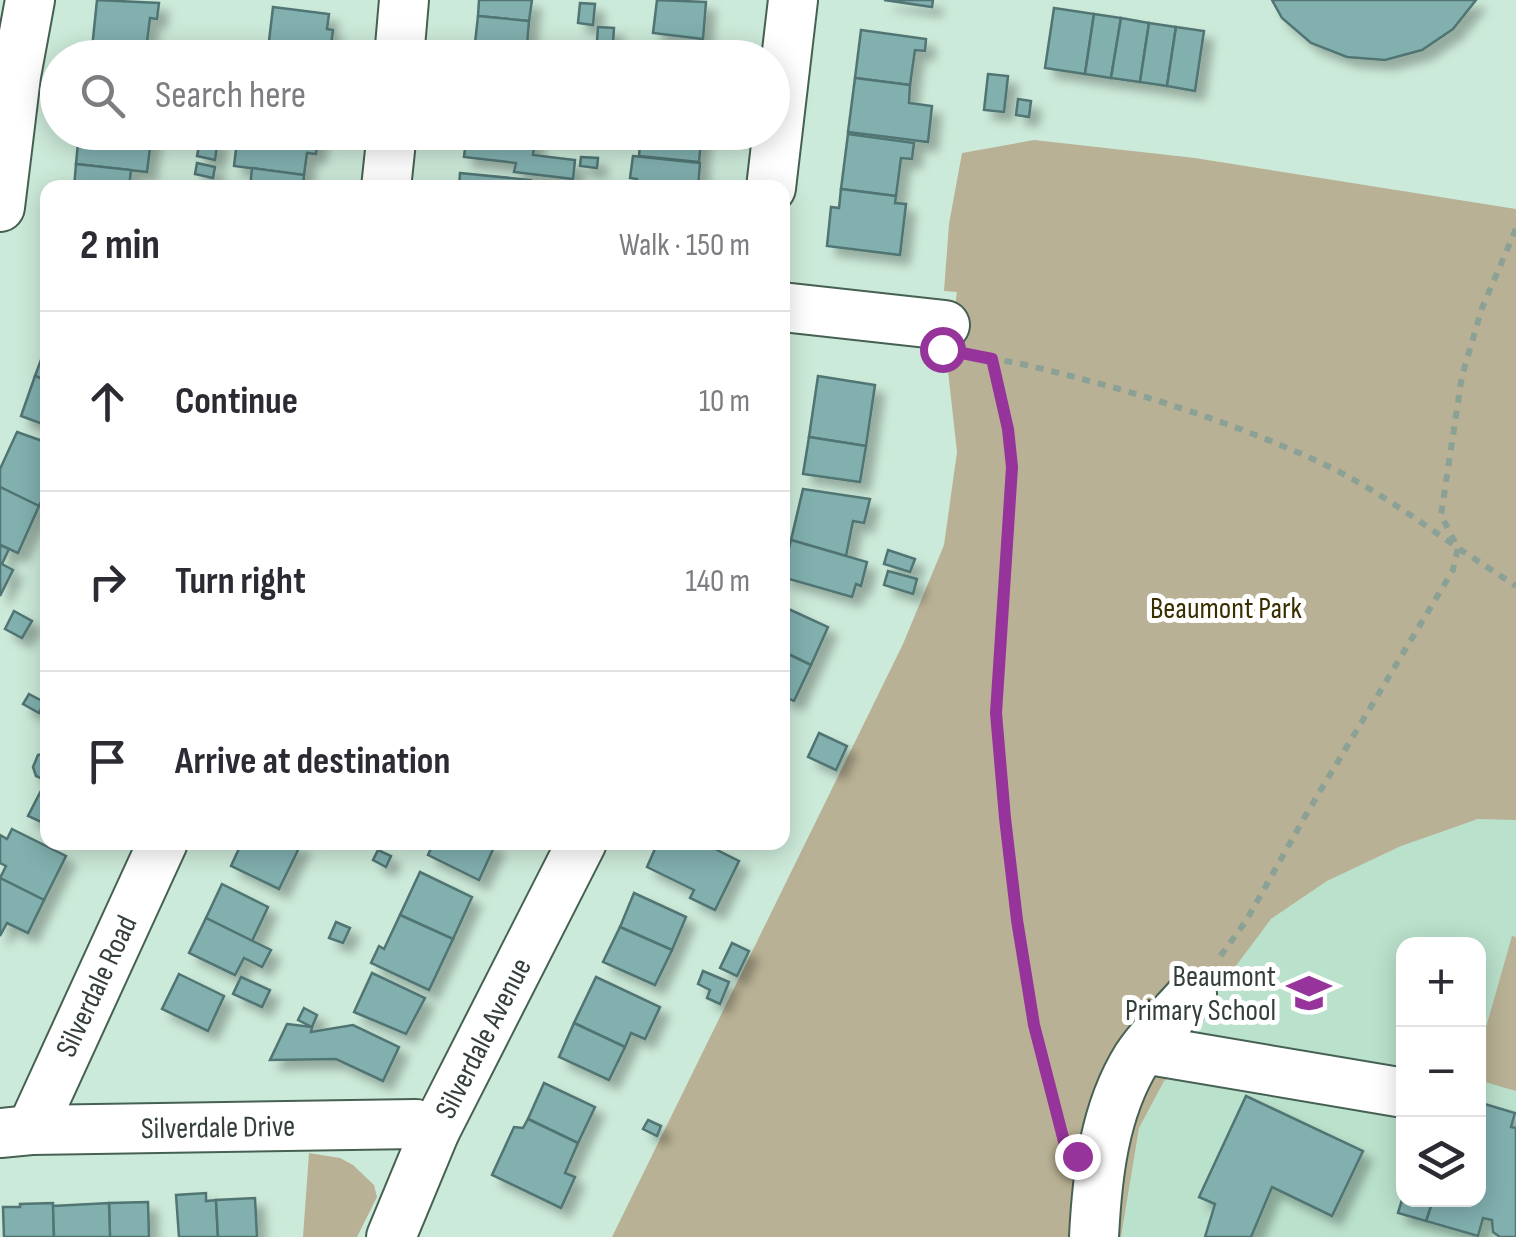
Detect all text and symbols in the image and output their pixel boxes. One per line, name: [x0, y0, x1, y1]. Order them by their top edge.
search box: [40, 40, 790, 150]
icon: search: [75, 68, 130, 123]
text: Search here: [155, 73, 306, 118]
text: 2 min: [80, 220, 160, 271]
text: Walk · 150 m: [619, 226, 750, 265]
route start: [920, 327, 966, 373]
icon: ahead: [80, 374, 135, 429]
text: Continue: [175, 379, 298, 424]
text: 10 m: [699, 382, 750, 421]
icon: right: [80, 554, 135, 609]
text: Turn right: [175, 559, 306, 604]
text: 140 m: [686, 562, 750, 601]
park label: Beaumont Park: [1150, 591, 1303, 627]
icon: arrive: [80, 734, 135, 789]
text: Arrive at destination: [175, 739, 450, 784]
street label: Silverdale Road: [48, 910, 145, 1063]
map controls: [1396, 937, 1486, 1207]
button: +: [1396, 937, 1486, 1027]
street label: Silverdale Avenue: [428, 952, 540, 1125]
place label: Beaumont Primary School: [1125, 959, 1276, 1029]
school or university icon: Beaumont Primary School: [1285, 969, 1333, 1017]
button: −: [1396, 1027, 1486, 1117]
street label: Silverdale Drive: [141, 1109, 296, 1147]
button: layers: [1396, 1117, 1486, 1207]
route end: [1055, 1134, 1101, 1180]

